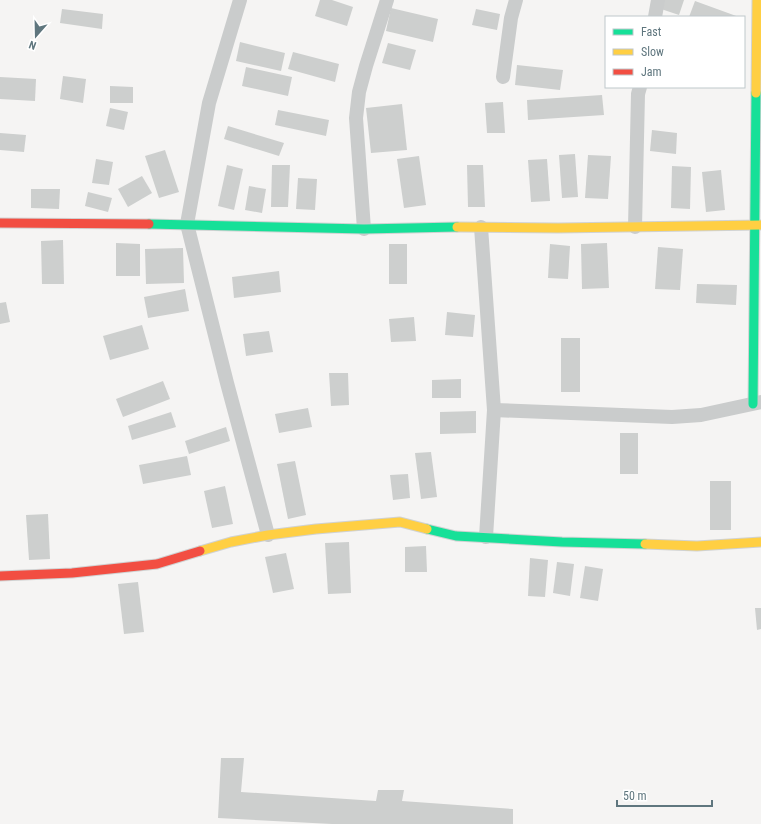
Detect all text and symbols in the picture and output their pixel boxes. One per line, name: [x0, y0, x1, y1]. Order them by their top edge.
north arrow: [16, 16, 56, 56]
legend: [605, 16, 745, 88]
text: Fast: [641, 25, 662, 39]
text: N: [27, 38, 38, 52]
text: Slow: [641, 45, 664, 59]
text: Jam: [641, 65, 662, 79]
scale bar: [617, 782, 712, 808]
text: 50 m: [623, 789, 647, 803]

